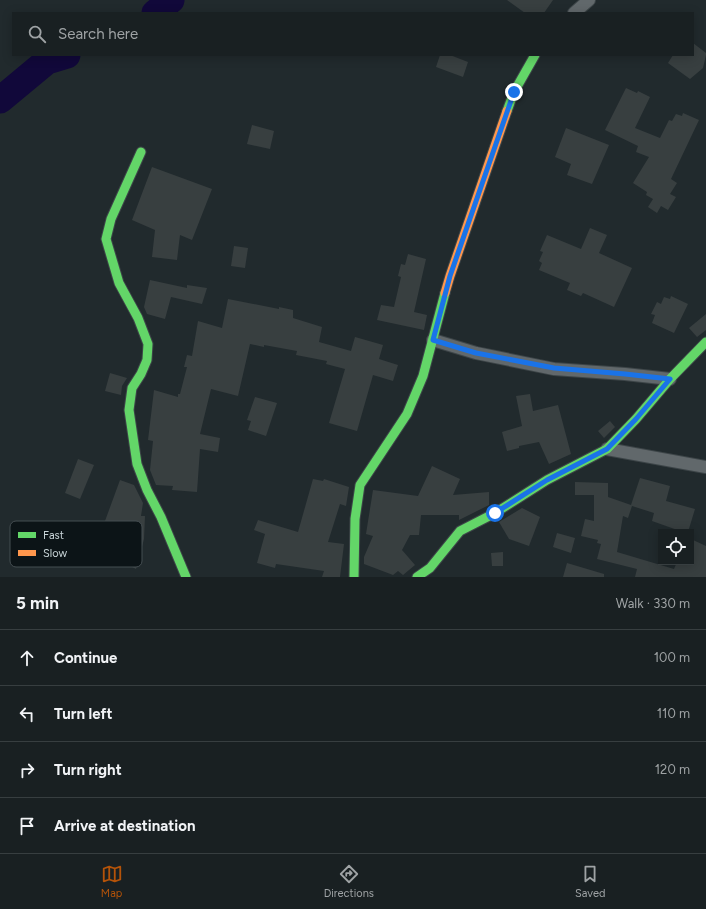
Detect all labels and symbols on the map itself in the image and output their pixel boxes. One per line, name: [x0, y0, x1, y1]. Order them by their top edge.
route end: [505, 83, 523, 101]
route start: [486, 504, 504, 522]
legend: [10, 521, 142, 567]
text: Fast: [43, 529, 64, 542]
text: Slow: [43, 547, 67, 560]

